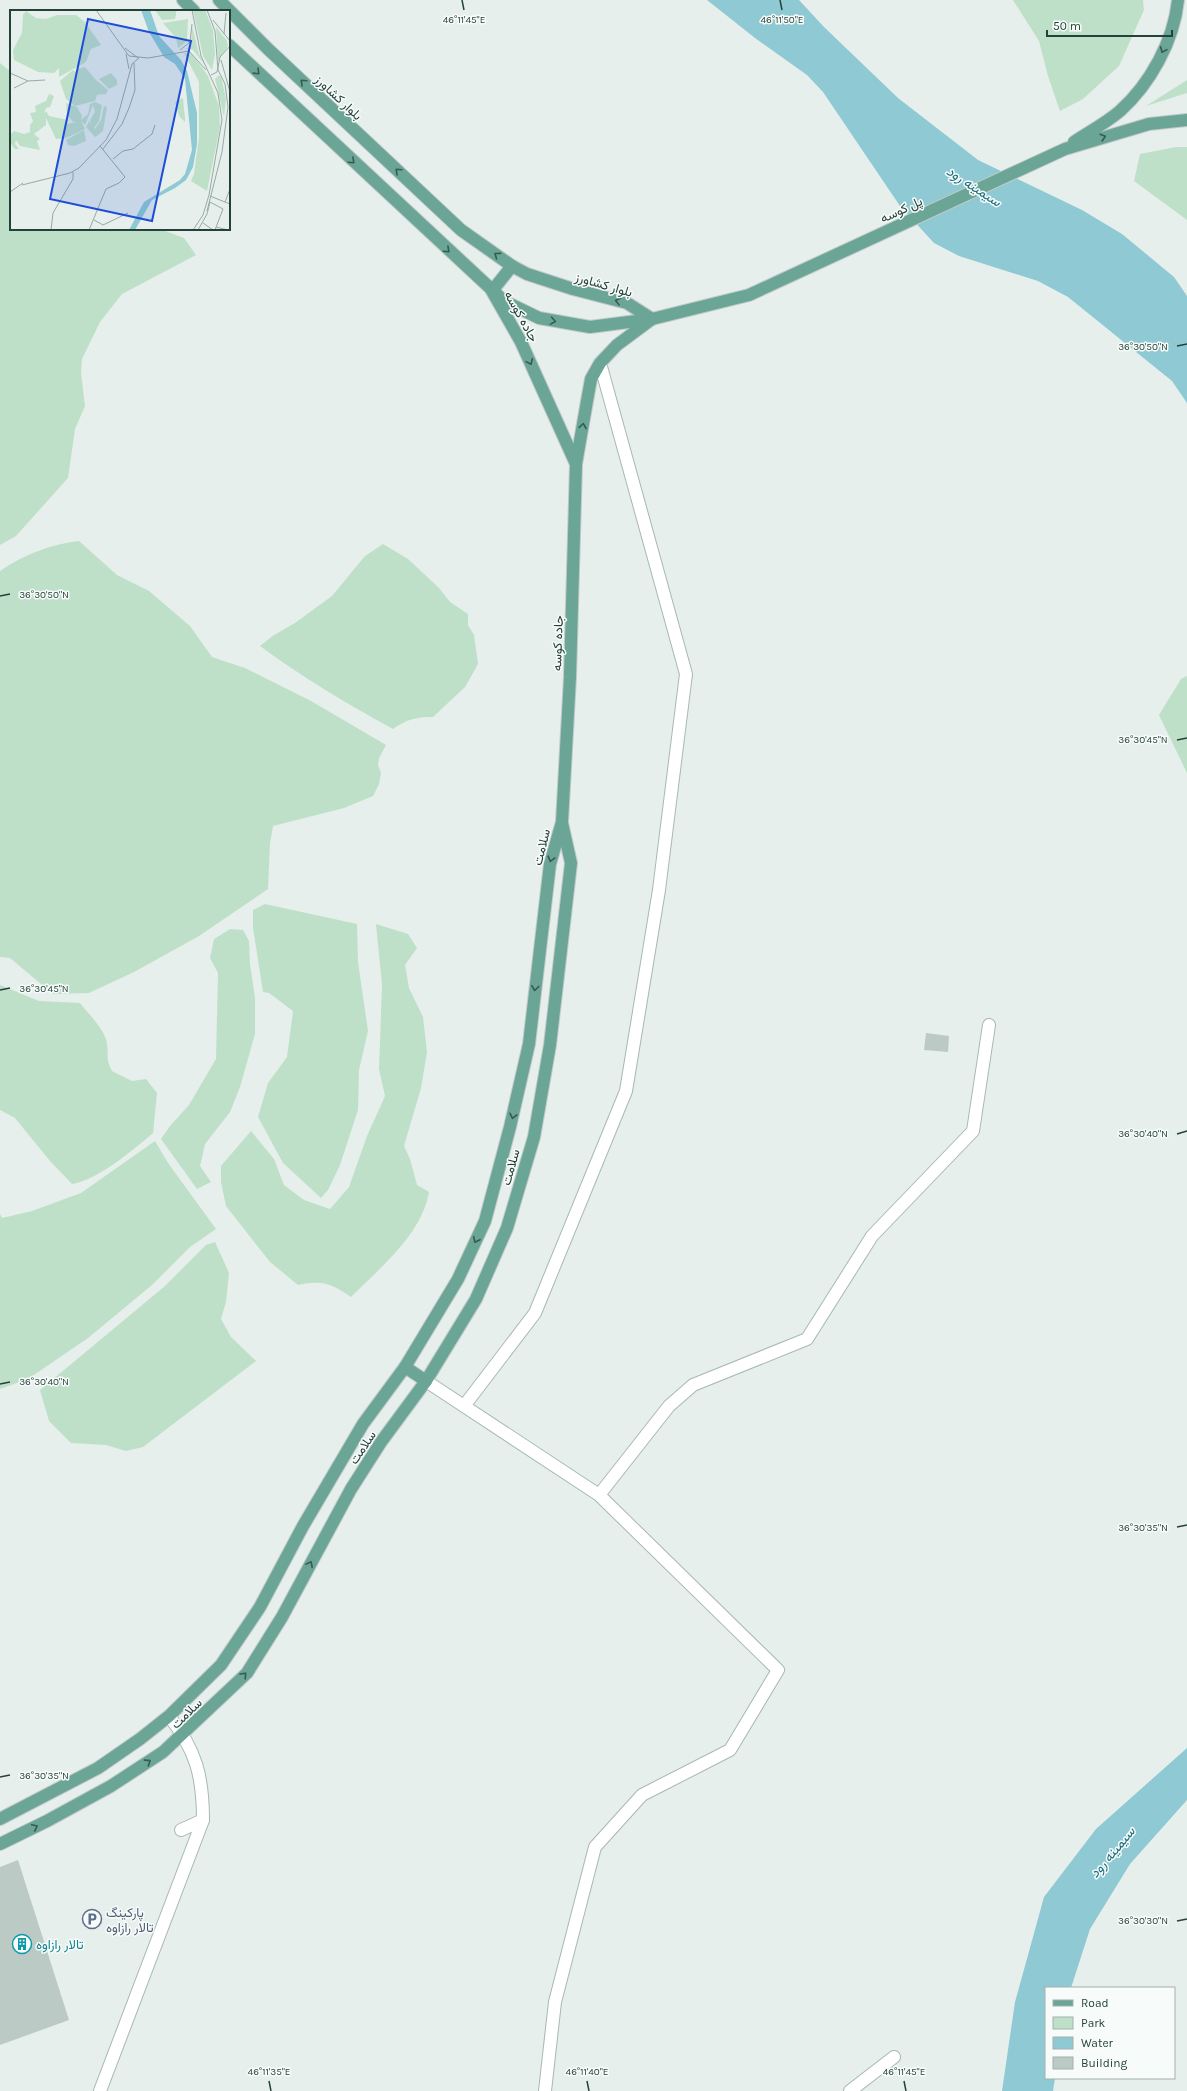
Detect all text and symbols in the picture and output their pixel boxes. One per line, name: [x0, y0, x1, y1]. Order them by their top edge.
inset map: [10, 10, 230, 230]
scale bar: [1047, 12, 1172, 38]
text: 46°11'45"E: [443, 14, 485, 26]
text: 46°11'50"E: [761, 14, 803, 26]
text: 50 m: [1053, 19, 1081, 33]
one-way arrow: [1159, 47, 1167, 54]
one-way arrow: [252, 68, 260, 75]
street label: بلوار کشاورز: [311, 71, 365, 124]
one-way arrow: [300, 80, 308, 87]
one-way arrow: [1099, 133, 1106, 142]
one-way arrow: [347, 156, 355, 164]
water label: سیمینه رود: [943, 162, 1005, 211]
one-way arrow: [396, 169, 403, 176]
street label: پل کوسه: [878, 193, 926, 228]
one-way arrow: [442, 245, 450, 252]
one-way arrow: [494, 252, 501, 260]
street label: بلوار کشاورز: [572, 269, 634, 301]
street label: جاده کوسه: [501, 288, 542, 345]
one-way arrow: [615, 297, 622, 306]
one-way arrow: [550, 316, 556, 325]
text: 36°30'50"N: [1118, 341, 1168, 353]
one-way arrow: [525, 358, 533, 366]
one-way arrow: [578, 423, 587, 429]
text: 36°30'50"N: [19, 589, 69, 601]
street label: جاده کوسه: [549, 614, 567, 671]
text: 36°30'45"N: [1118, 734, 1168, 746]
street label: سلامت: [530, 827, 553, 867]
one-way arrow: [547, 855, 556, 862]
text: 36°30'45"N: [19, 983, 69, 995]
one-way arrow: [531, 985, 540, 991]
one-way arrow: [509, 1113, 517, 1119]
text: 36°30'40"N: [1118, 1128, 1168, 1140]
street label: سلامت: [498, 1147, 523, 1187]
one-way arrow: [473, 1236, 481, 1244]
text: 36°30'40"N: [19, 1376, 69, 1388]
street label: سلامت: [346, 1428, 379, 1467]
text: 36°30'35"N: [1118, 1522, 1168, 1534]
one-way arrow: [305, 1561, 313, 1568]
one-way arrow: [239, 1672, 247, 1680]
street label: سلامت: [168, 1695, 205, 1732]
one-way arrow: [144, 1759, 151, 1767]
text: 36°30'35"N: [19, 1770, 69, 1782]
water label: سیمینه رود: [1086, 1822, 1139, 1881]
one-way arrow: [31, 1824, 39, 1832]
place label: پارکینگ تالار رازاوه: [106, 1905, 154, 1936]
parking icon: پارکینگ تالار رازاوه: [81, 1908, 103, 1930]
text: 36°30'30"N: [1118, 1915, 1168, 1927]
building icon: تالار رازاوه: [11, 1933, 33, 1955]
place label: تالار رازاوه: [36, 1937, 84, 1953]
legend: [1045, 1987, 1175, 2079]
text: Road: [1081, 1996, 1109, 2010]
text: Park: [1081, 2016, 1106, 2030]
text: Water: [1081, 2036, 1114, 2050]
text: Building: [1081, 2056, 1128, 2070]
text: 46°11'35"E: [248, 2066, 290, 2078]
text: 46°11'40"E: [566, 2066, 608, 2078]
text: 46°11'45"E: [883, 2066, 925, 2078]

